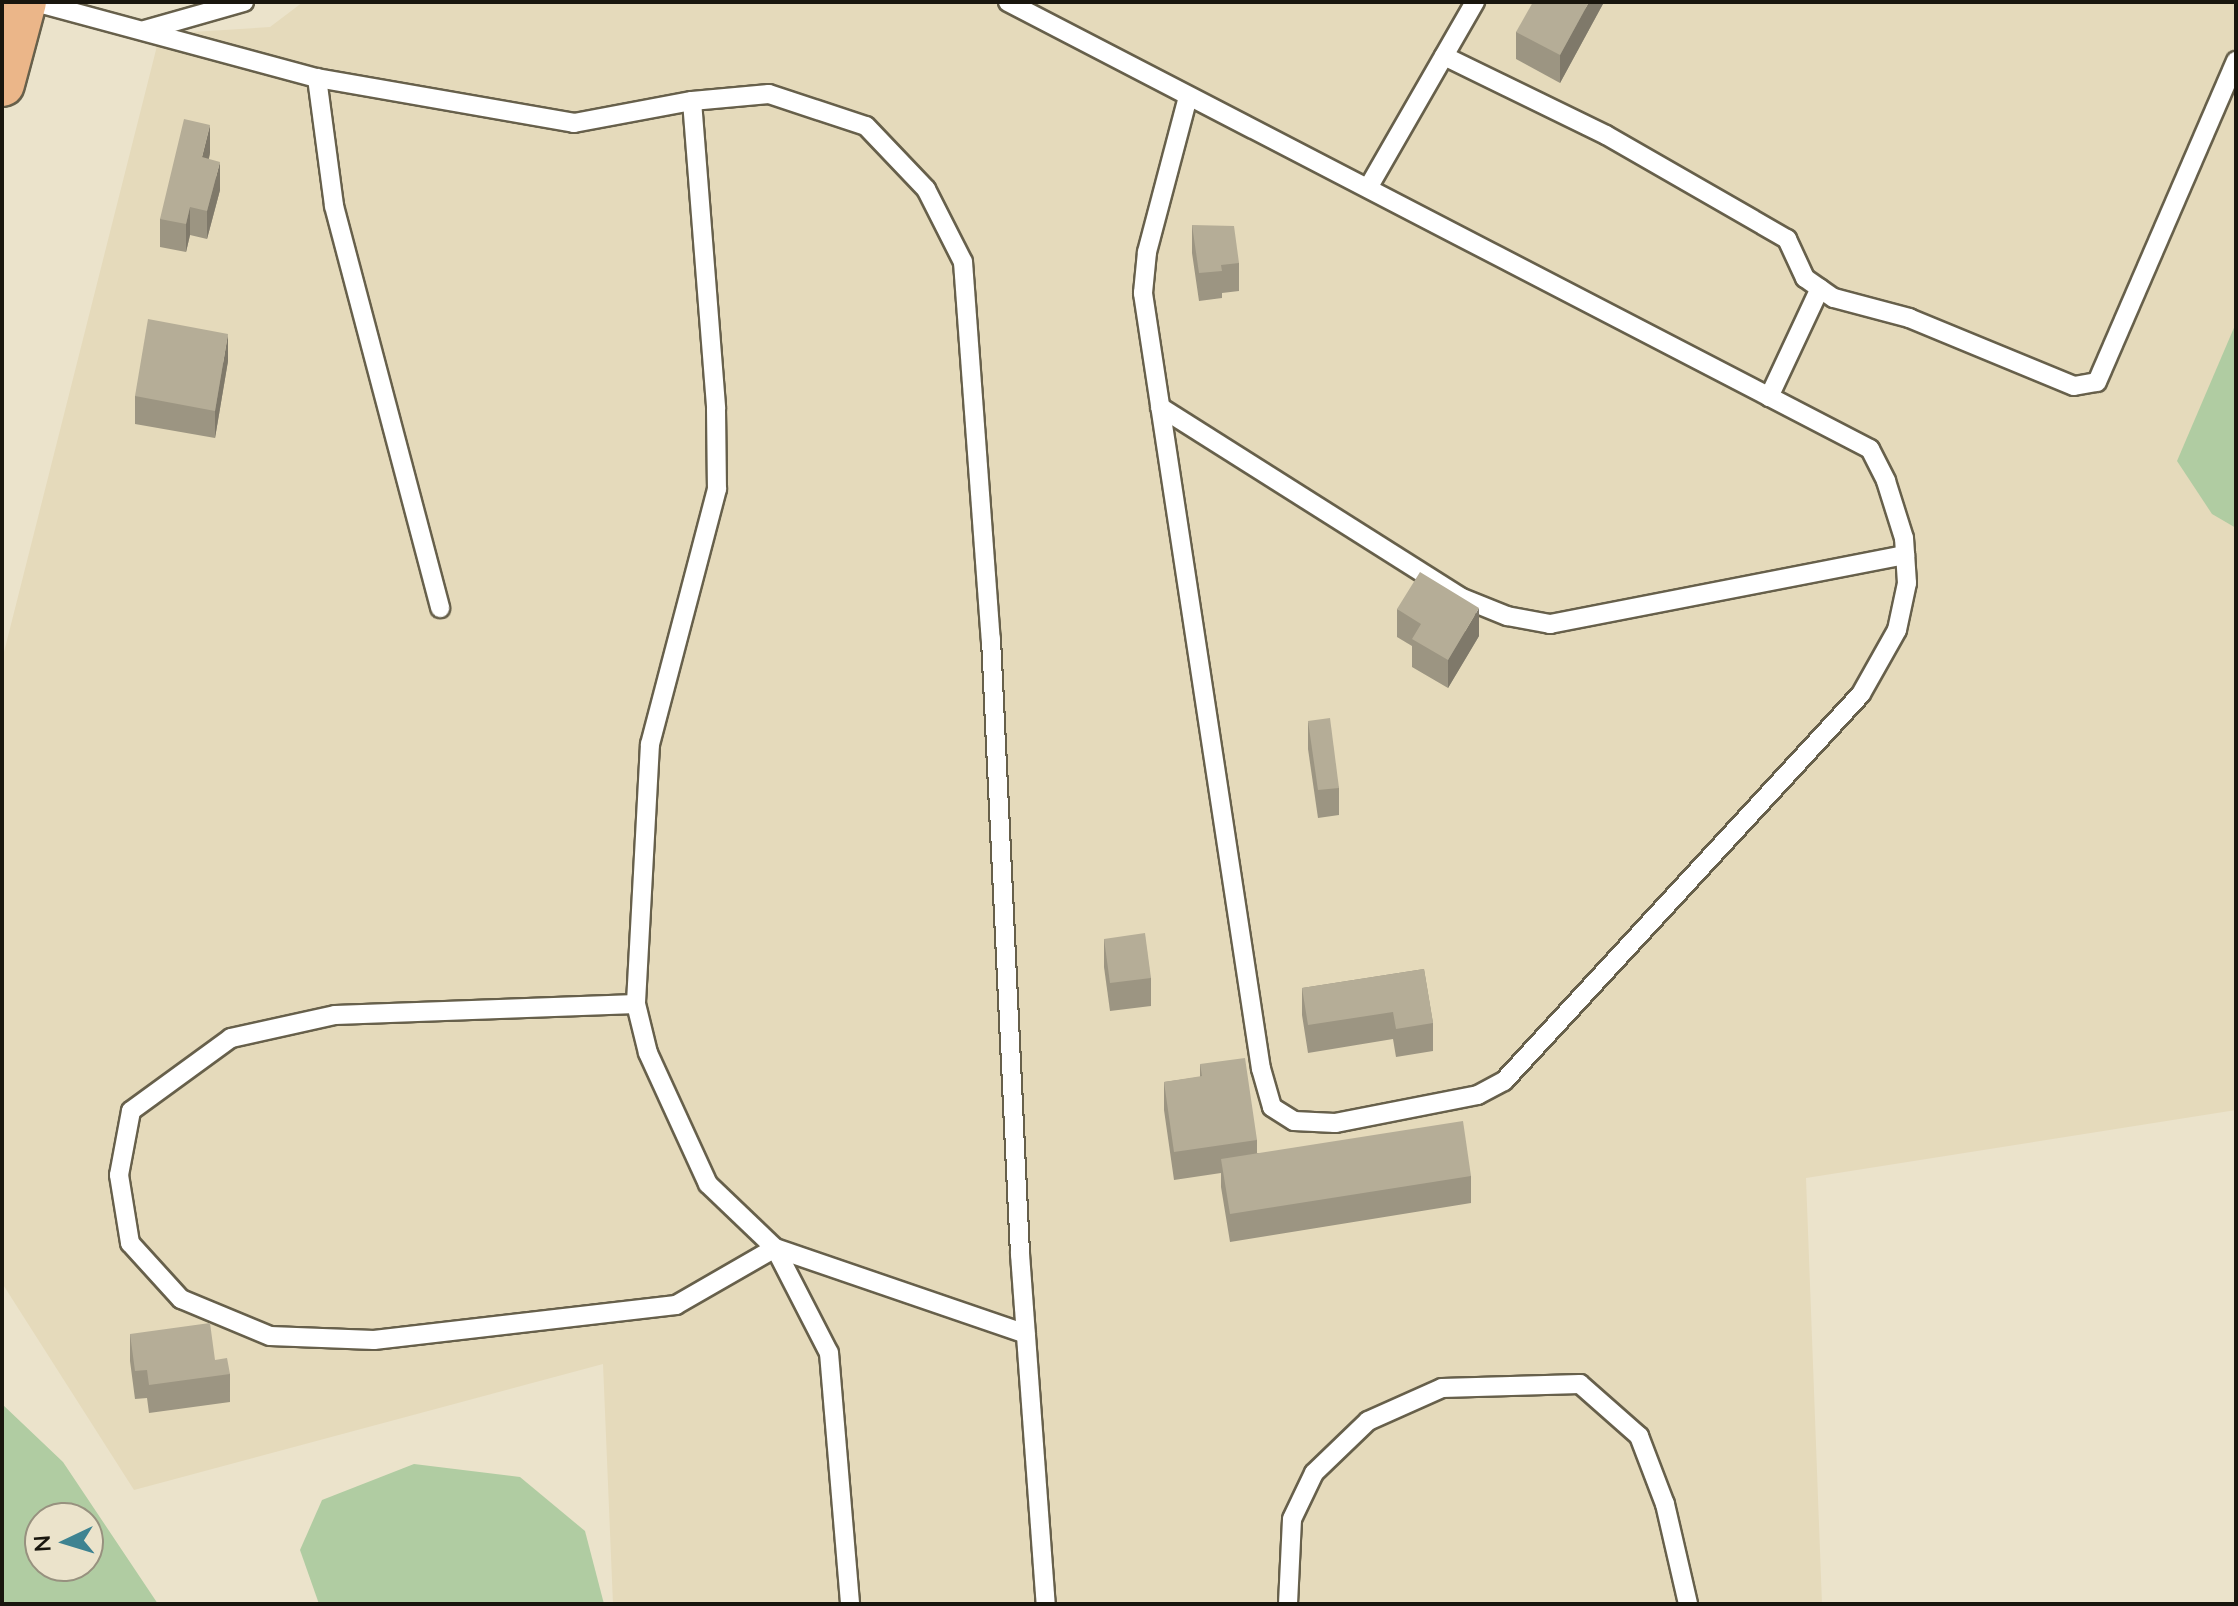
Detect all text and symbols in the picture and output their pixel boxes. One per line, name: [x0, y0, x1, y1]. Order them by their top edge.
north arrow: [24, 1502, 104, 1582]
text: N: [27, 1534, 56, 1553]

